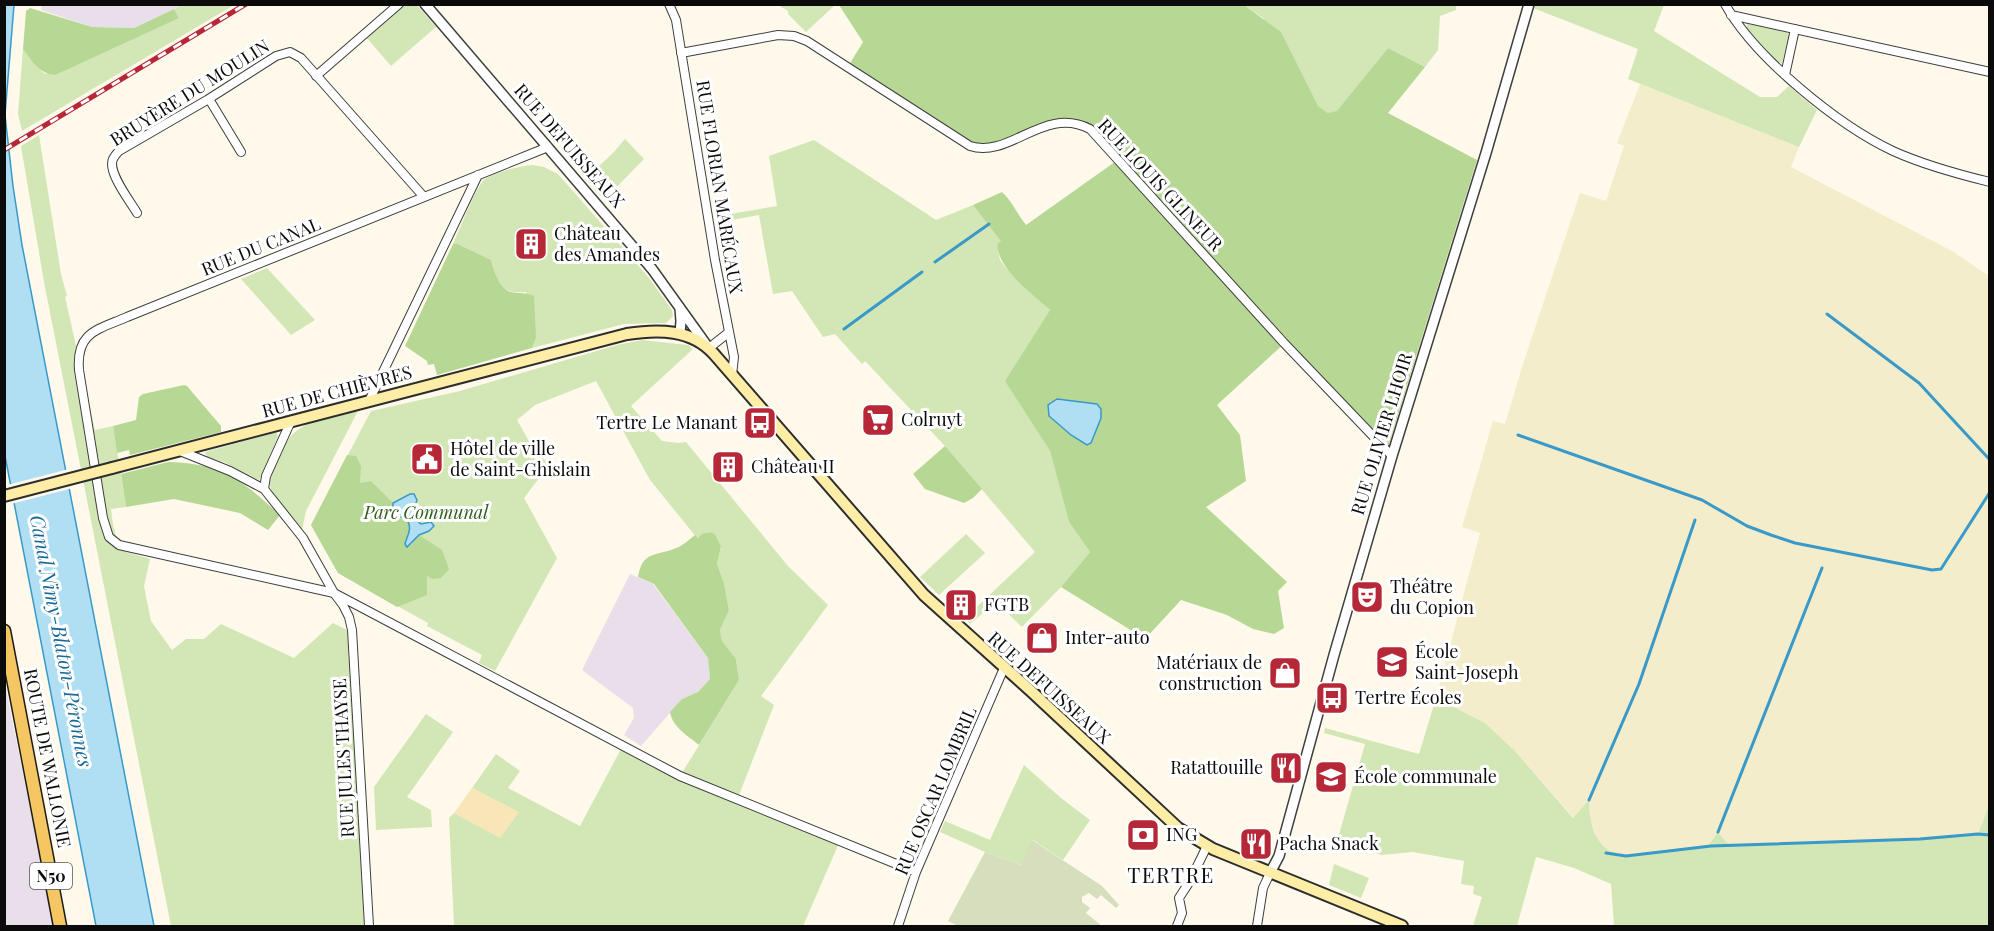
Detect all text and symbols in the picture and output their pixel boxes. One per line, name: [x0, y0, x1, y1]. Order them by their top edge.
street label: BRUYÈRE DU MOULIN: [105, 33, 274, 151]
street label: RUE DEFUISSEAUX: [509, 78, 631, 213]
street label: RUE FLORIAN MARÉCAUX: [691, 78, 749, 296]
street label: RUE LOUIS GLINEUR: [1093, 113, 1229, 256]
street label: RUE DU CANAL: [198, 211, 324, 281]
place label: Château des Amandes: [554, 221, 660, 266]
building icon: Château des Amandes: [513, 226, 549, 262]
street label: RUE OLIVIER LHOIR: [1345, 349, 1417, 518]
street label: RUE DE CHIÈVRES: [259, 359, 414, 423]
supermarket icon: Colruyt: [860, 402, 896, 438]
bus stop icon: Tertre Le Manant: [742, 405, 778, 441]
place label: Colruyt: [901, 407, 963, 431]
place label: Tertre Le Manant: [596, 410, 738, 434]
place label: Hôtel de ville de Saint-Ghislain: [450, 436, 591, 481]
public building icon: Hôtel de ville de Saint-Ghislain: [409, 441, 445, 477]
building icon: Château II: [710, 449, 746, 485]
place label: Château II: [751, 454, 835, 478]
park label: Parc Communal: [363, 500, 489, 524]
water label: Canal Nimy-Blaton-Péronnes: [25, 512, 100, 770]
place label: Théâtre du Copion: [1390, 574, 1474, 619]
theatre icon: Théâtre du Copion: [1349, 579, 1385, 615]
building icon: FGTB: [943, 587, 979, 623]
place label: FGTB: [984, 592, 1029, 616]
shop icon: Inter-auto: [1024, 620, 1060, 656]
place label: Inter-auto: [1065, 625, 1150, 649]
street label: RUE DEFUISSEAUX: [983, 626, 1117, 749]
place label: École Saint-Joseph: [1415, 639, 1519, 684]
school or university icon: École Saint-Joseph: [1374, 644, 1410, 680]
place label: Matériaux de construction: [1156, 650, 1262, 695]
shop icon: Matériaux de construction: [1267, 655, 1303, 691]
street label: ROUTE DE WALLONIE: [19, 666, 77, 849]
street label: RUE JULES THAYSE: [327, 678, 359, 838]
bus stop icon: Tertre Écoles: [1314, 680, 1350, 716]
place label: Tertre Écoles: [1355, 685, 1462, 709]
street label: RUE OSCAR LOMBRIL: [889, 702, 982, 878]
restaurant icon: Ratattouille: [1268, 750, 1304, 786]
place label: Ratattouille: [1170, 755, 1263, 779]
school or university icon: École communale: [1313, 759, 1349, 795]
place label: École communale: [1354, 764, 1497, 788]
bank icon: ING: [1125, 817, 1161, 853]
place label: ING: [1166, 822, 1198, 846]
restaurant icon: Pacha Snack: [1238, 826, 1274, 862]
place label: Pacha Snack: [1279, 831, 1379, 855]
district label: TERTRE: [1127, 860, 1215, 888]
road number: N50: [30, 863, 72, 889]

